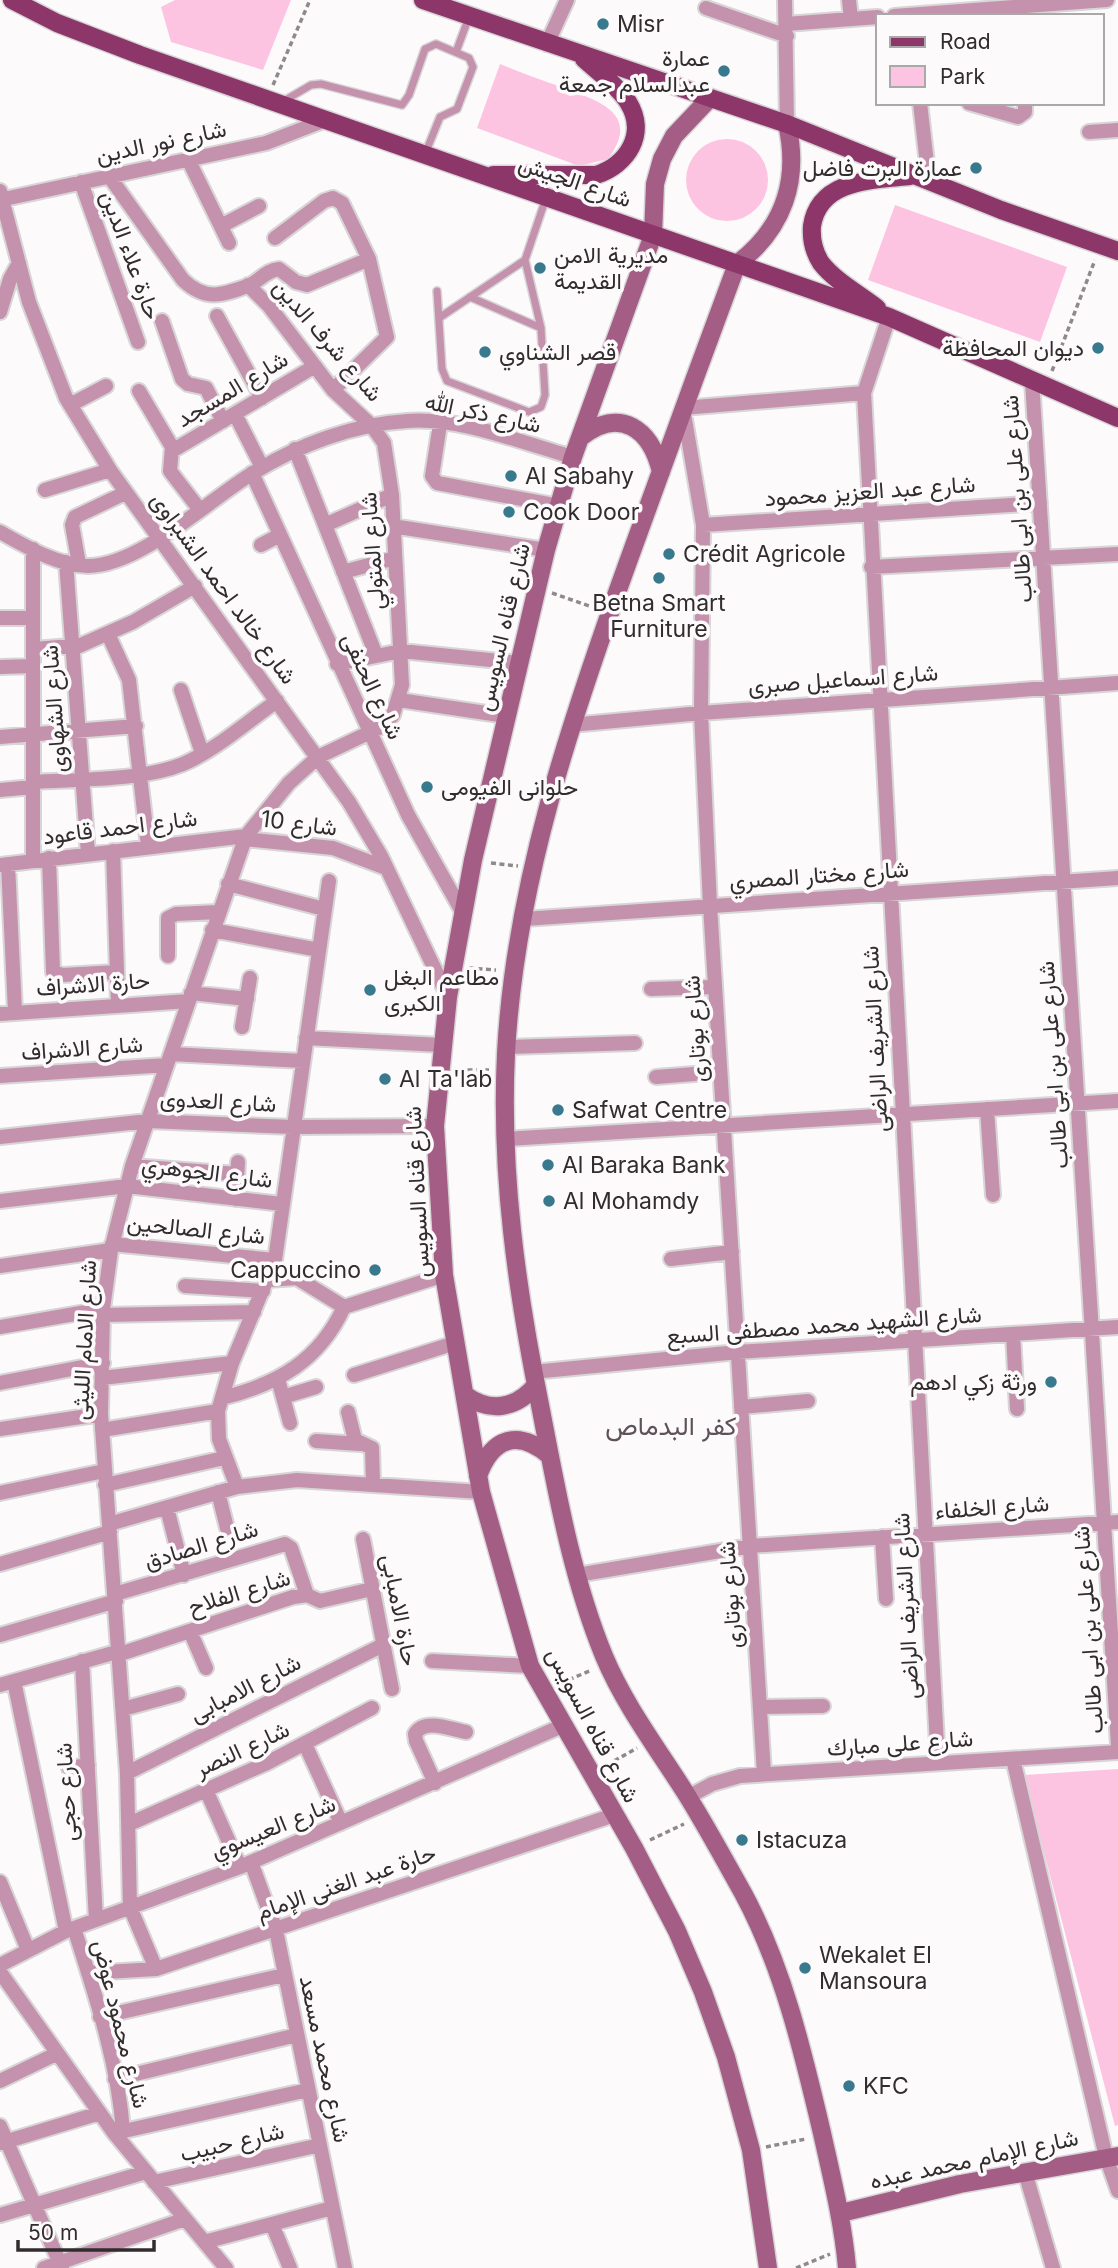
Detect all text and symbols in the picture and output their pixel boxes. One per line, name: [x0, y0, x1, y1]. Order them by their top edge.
place label: Misr: [617, 10, 664, 38]
legend: [876, 14, 1104, 105]
marker: Misr: [595, 16, 611, 32]
text: Road: [940, 29, 991, 54]
place label: عمارة عبدالسلام جمعة: [559, 44, 710, 99]
marker: عمارة عبدالسلام جمعة: [716, 63, 732, 79]
text: Park: [940, 64, 985, 89]
street label: شارع نور الدين: [93, 115, 229, 171]
street label: شارع الجيش: [514, 149, 635, 215]
place label: عمارة البرت فاضل: [803, 154, 962, 183]
marker: عمارة البرت فاضل: [968, 160, 984, 176]
street label: حارة علاء الدين: [94, 187, 167, 324]
place label: مديرية الامن القديمة: [554, 241, 668, 295]
marker: مديرية الامن القديمة: [532, 260, 548, 276]
street label: شارع شرف الدين: [266, 273, 389, 408]
place label: ديوان المحافظة: [942, 334, 1084, 363]
place label: قصر الشناوي: [499, 338, 616, 371]
marker: ديوان المحافظة: [1090, 340, 1106, 356]
marker: قصر الشناوي: [477, 344, 493, 360]
street label: شارع المسجد: [171, 345, 294, 435]
street label: شارع ذكر الله: [422, 387, 544, 441]
street label: شارع على بن ابى طالب: [996, 394, 1040, 604]
place label: Al Sabahy: [525, 462, 634, 490]
marker: Al Sabahy: [503, 468, 519, 484]
street label: شارع عبد العزيز محمود: [764, 470, 976, 514]
street label: شارع خالد احمد الشبراوى: [143, 487, 303, 691]
street label: شارع المتولي: [354, 491, 395, 611]
place label: Cook Door: [523, 498, 640, 526]
marker: Cook Door: [501, 504, 517, 520]
street label: شارع قناه السويس: [470, 540, 538, 714]
place label: Crédit Agricole: [683, 540, 846, 568]
marker: Crédit Agricole: [661, 546, 677, 562]
marker: Betna Smart Furniture: [651, 570, 667, 586]
place label: Betna Smart Furniture: [592, 589, 726, 643]
street label: شارع الحنفى: [334, 628, 410, 745]
street label: شارع الشهاوى: [36, 644, 74, 774]
street label: شارع اسماعيل صبرى: [747, 658, 939, 702]
place label: حلوانى الفيومى: [441, 773, 578, 802]
marker: حلوانى الفيومى: [419, 779, 435, 795]
street label: شارع احمد قاعود: [41, 804, 199, 852]
street label: شارع 10: [259, 804, 339, 844]
street label: شارع مختار المصري: [728, 855, 910, 900]
street label: شارع الشريف الراضى: [856, 945, 896, 1133]
street label: شارع على بن ابى طالب: [1032, 960, 1076, 1170]
place label: مطاعم البغل الكبرى: [384, 963, 499, 1018]
street label: حارة الاشراف: [35, 966, 151, 1003]
street label: شارع بوتارى: [677, 974, 715, 1084]
marker: مطاعم البغل الكبرى: [362, 982, 378, 998]
street label: شارع الاشراف: [20, 1030, 144, 1068]
place label: Al Ta'lab: [399, 1065, 492, 1093]
marker: Al Ta'lab: [377, 1071, 393, 1087]
street label: شارع العدوى: [159, 1084, 277, 1120]
place label: Safwat Centre: [572, 1096, 727, 1124]
marker: Safwat Centre: [550, 1102, 566, 1118]
street label: شارع قناه السويس: [399, 1106, 437, 1278]
street label: شارع الجوهري: [139, 1150, 274, 1199]
place label: Al Baraka Bank: [562, 1151, 726, 1179]
marker: Al Baraka Bank: [540, 1157, 556, 1173]
place label: Al Mohamdy: [563, 1187, 699, 1215]
marker: Al Mohamdy: [541, 1193, 557, 1209]
street label: شارع الصالحين: [125, 1208, 266, 1252]
place label: Cappuccino: [230, 1256, 361, 1284]
street label: شارع الامام الليثى: [66, 1259, 104, 1421]
marker: Cappuccino: [367, 1262, 383, 1278]
street label: شارع الشهيد محمد مصطفى السبع: [665, 1300, 983, 1352]
place label: ورثة زكي ادهم: [910, 1368, 1037, 1401]
marker: ورثة زكي ادهم: [1043, 1374, 1059, 1390]
district label: كفر البدماص: [605, 1410, 737, 1442]
street label: شارع الخلفاء: [934, 1489, 1050, 1527]
street label: شارع الشريف الراضى: [887, 1512, 927, 1700]
street label: شارع الصادق: [141, 1514, 262, 1577]
street label: شارع على بن ابى طالب: [1067, 1525, 1111, 1735]
street label: شارع بوتارى: [712, 1540, 750, 1650]
street label: حارة الامبابى: [374, 1552, 425, 1668]
street label: شارع الفلاح: [185, 1563, 294, 1623]
street label: شارع قناه السويس: [539, 1643, 646, 1808]
street label: شارع الامبابى: [185, 1648, 306, 1730]
street label: شارع النصر: [189, 1715, 295, 1785]
street label: شارع على مبارك: [826, 1724, 974, 1764]
street label: شارع حجى: [49, 1742, 85, 1842]
street label: شارع العيسوي: [207, 1789, 341, 1869]
place label: Istacuza: [756, 1826, 847, 1854]
marker: Istacuza: [734, 1832, 750, 1848]
street label: حارة عبد الغنى الإمام: [253, 1838, 440, 1927]
street label: شارع محمود عوض: [85, 1937, 155, 2112]
place label: Wekalet El Mansoura: [819, 1941, 932, 1995]
marker: Wekalet El Mansoura: [797, 1960, 813, 1976]
street label: شارع محمد مسعد: [292, 1973, 356, 2145]
place label: KFC: [863, 2072, 909, 2100]
marker: KFC: [841, 2078, 857, 2094]
street label: شارع حبيب: [177, 2116, 287, 2169]
street label: شارع الإمام محمد عبده: [867, 2123, 1081, 2197]
scale bar: [18, 2208, 154, 2252]
text: 50 m: [28, 2220, 78, 2245]

